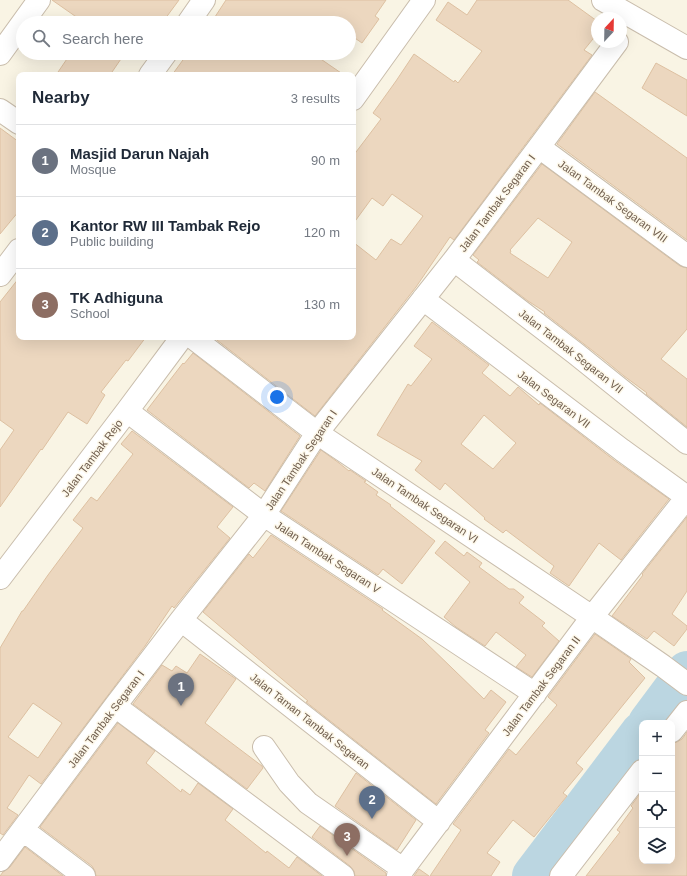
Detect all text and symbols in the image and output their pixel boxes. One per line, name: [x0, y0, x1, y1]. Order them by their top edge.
north arrow: [591, 12, 627, 48]
search box: [16, 16, 356, 60]
icon: search: [30, 27, 52, 49]
text: Search here: [62, 30, 144, 47]
text: Nearby: [32, 88, 90, 107]
text: 3 results: [291, 91, 340, 106]
text: Masjid Darun Najah: [70, 145, 209, 162]
street label: Jalan Tambak Segaran I: [457, 152, 537, 254]
text: 1: [41, 153, 49, 168]
text: 90 m: [311, 153, 340, 168]
street label: Jalan Tambak Segaran VIII: [556, 157, 670, 245]
text: Mosque: [70, 162, 116, 177]
text: Kantor RW III Tambak Rejo: [70, 217, 260, 234]
text: 2: [41, 225, 49, 240]
text: 120 m: [304, 225, 340, 240]
text: Public building: [70, 234, 154, 249]
text: TK Adhiguna: [70, 289, 163, 306]
text: 3: [41, 297, 49, 312]
text: 130 m: [304, 297, 340, 312]
text: School: [70, 306, 110, 321]
street label: Jalan Tambak Segaran VII: [517, 307, 625, 395]
street label: Jalan Segaran VII: [515, 368, 593, 430]
your location: [267, 387, 287, 407]
street label: Jalan Tambak Segaran I: [263, 408, 339, 512]
street label: Jalan Tambak Rejo: [59, 417, 125, 499]
street label: Jalan Tambak Segaran VI: [370, 465, 480, 545]
street label: Jalan Tambak Segaran V: [273, 519, 383, 596]
street label: Jalan Tambak Segaran II: [500, 634, 582, 738]
street label: Jalan Tambak Segaran I: [66, 668, 146, 770]
street label: Jalan Taman Tambak Segaran: [248, 671, 372, 771]
pin: 1: [168, 673, 194, 706]
map controls: [639, 720, 675, 864]
button: +: [639, 720, 675, 756]
button: −: [639, 756, 675, 792]
pin: 2: [359, 786, 385, 819]
button: locate: [639, 792, 675, 828]
pin: 3: [334, 823, 360, 856]
button: layers: [639, 828, 675, 864]

